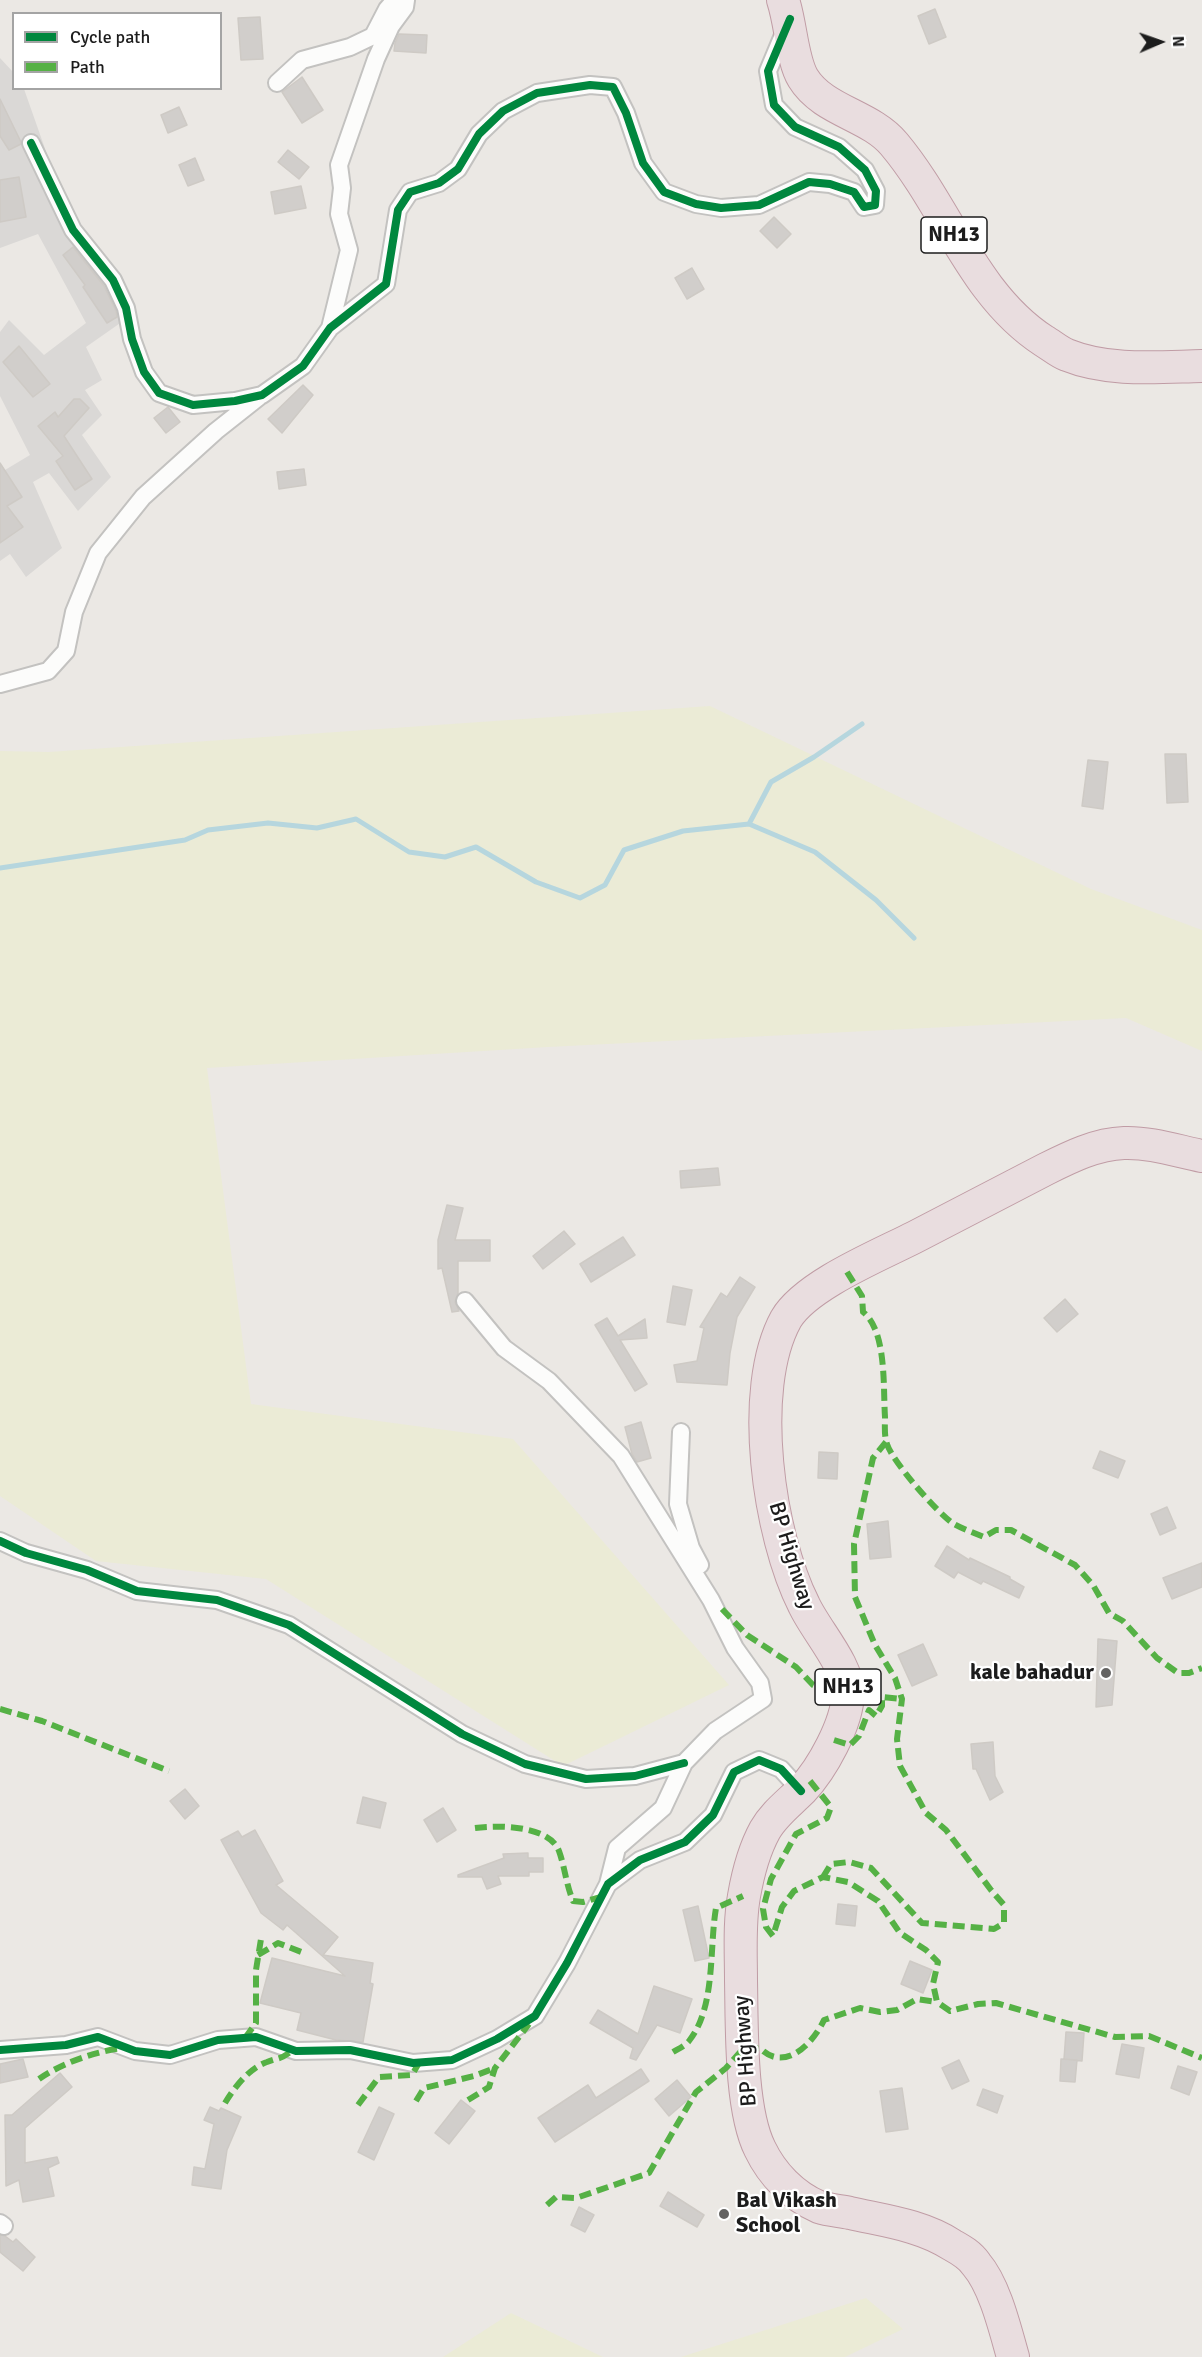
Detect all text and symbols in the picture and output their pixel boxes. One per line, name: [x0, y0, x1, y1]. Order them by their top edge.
legend: [12, 12, 222, 90]
north arrow: [1130, 12, 1190, 72]
text: Cycle path: [70, 26, 150, 48]
text: N: [1168, 35, 1188, 47]
text: Path: [70, 56, 105, 78]
road number: NH13: [921, 217, 987, 253]
street label: BP Highway: [762, 1499, 820, 1613]
place label: kale bahadur: [970, 1660, 1094, 1686]
marker: kale bahadur: [1099, 1666, 1113, 1680]
road number: NH13: [815, 1669, 881, 1705]
street label: BP Highway: [729, 1994, 763, 2108]
place label: Bal Vikash School: [736, 2188, 837, 2240]
marker: Bal Vikash School: [717, 2207, 731, 2221]

